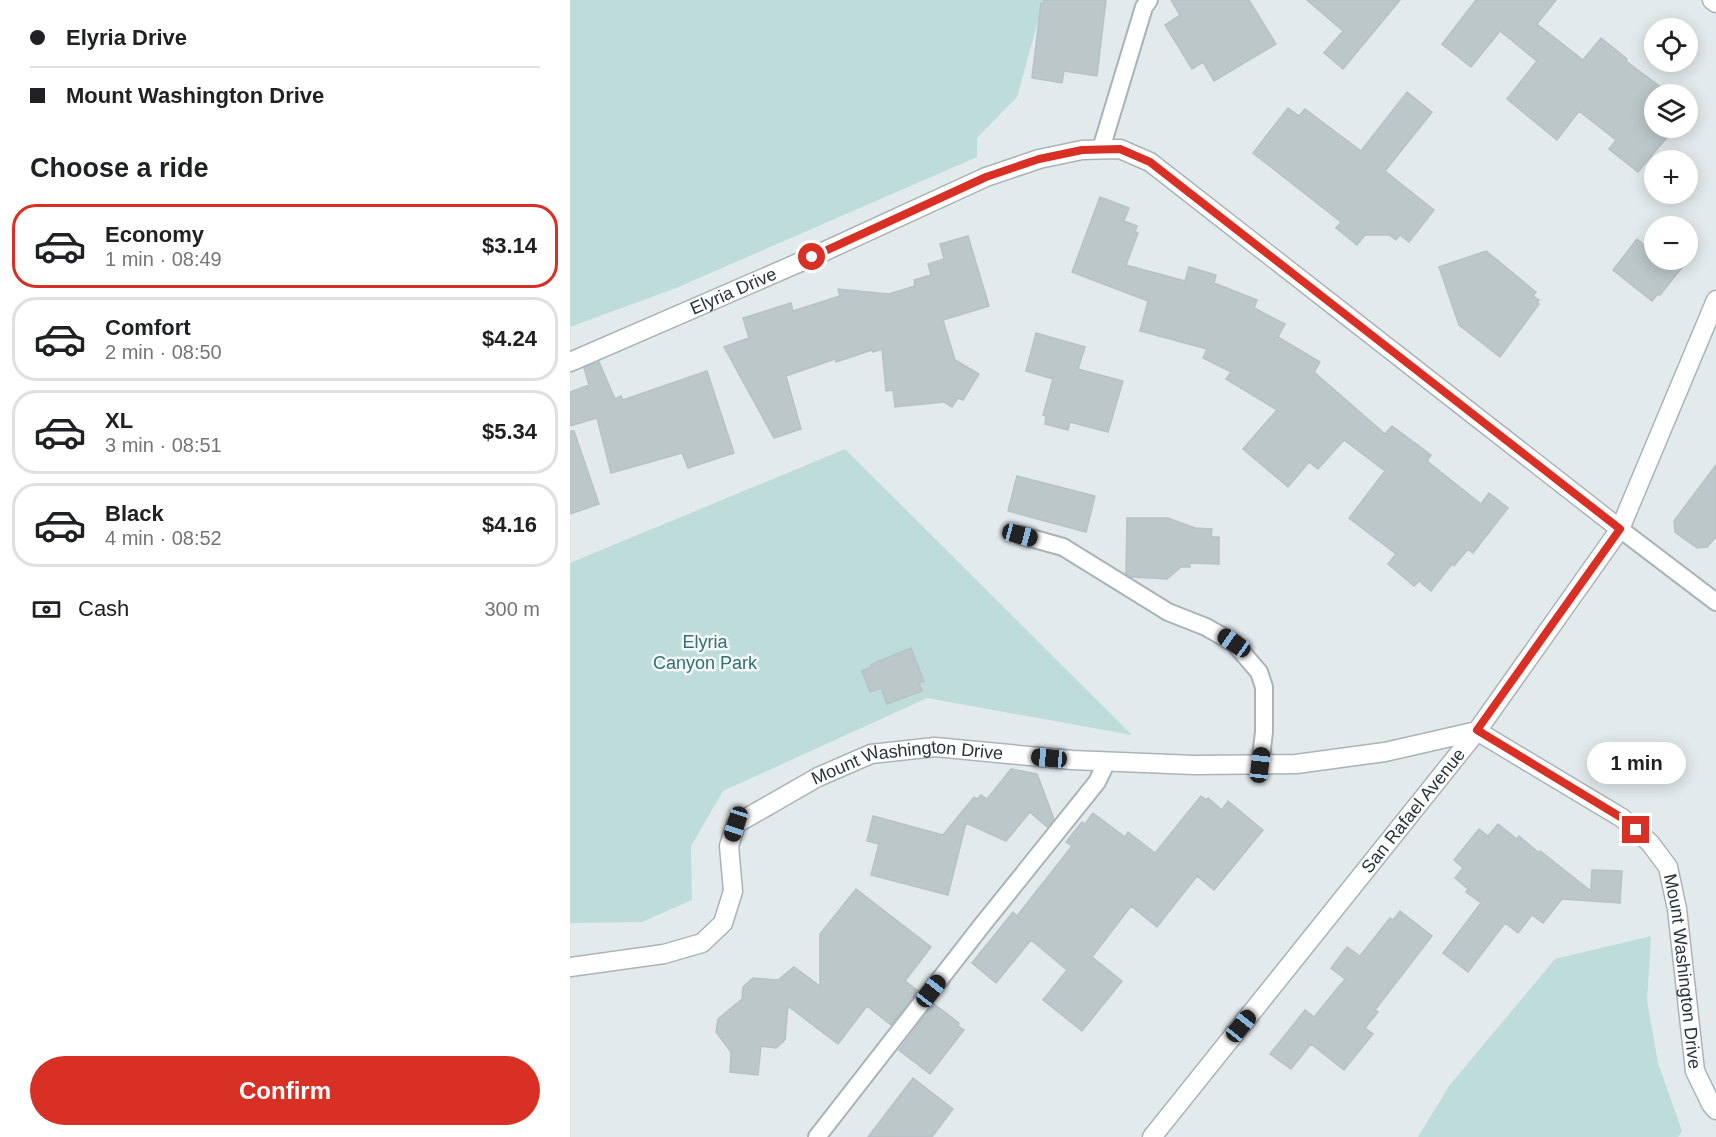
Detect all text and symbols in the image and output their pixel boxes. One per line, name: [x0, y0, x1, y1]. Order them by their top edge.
map controls: [1644, 18, 1698, 270]
button: locate: [1644, 18, 1698, 72]
text: Elyria Drive: [66, 25, 187, 50]
text: Mount Washington Drive: [66, 83, 324, 108]
button: layers: [1644, 84, 1698, 138]
button: +: [1644, 150, 1698, 204]
text: Choose a ride: [30, 153, 209, 183]
button: −: [1644, 216, 1698, 270]
icon: car: [33, 219, 87, 273]
text: Economy: [105, 222, 204, 247]
text: $3.14: [482, 233, 537, 258]
route start: [798, 243, 825, 270]
text: 1 min · 08:49: [105, 248, 222, 270]
street label: Elyria Drive: [687, 264, 780, 319]
icon: car: [33, 312, 87, 366]
text: Comfort: [105, 315, 191, 340]
text: $4.24: [482, 326, 537, 351]
text: 2 min · 08:50: [105, 341, 222, 363]
icon: car: [33, 405, 87, 459]
text: XL: [105, 408, 133, 433]
text: $5.34: [482, 419, 537, 444]
text: 3 min · 08:51: [105, 434, 222, 456]
icon: car: [33, 498, 87, 552]
text: Black: [105, 501, 164, 526]
text: $4.16: [482, 512, 537, 537]
car: [1000, 522, 1040, 548]
text: 4 min · 08:52: [105, 527, 222, 549]
icon: cash: [30, 593, 63, 626]
text: Cash: [78, 596, 129, 621]
text: 300 m: [484, 598, 540, 620]
car: [1214, 625, 1254, 661]
park label: Elyria Canyon Park: [653, 632, 758, 673]
street label: Mount Washington Drive: [808, 737, 1004, 789]
callout: 1 min: [1586, 743, 1686, 785]
street label: San Rafael Avenue: [1357, 744, 1469, 877]
car: [1249, 746, 1271, 784]
car: [1030, 747, 1068, 769]
text: 1 min: [1610, 752, 1663, 774]
car: [722, 804, 750, 844]
route end: [1622, 816, 1649, 843]
street label: Mount Washington Drive: [1660, 872, 1705, 1070]
car: [913, 971, 949, 1011]
car: [1223, 1006, 1259, 1046]
button: Confirm: [30, 1056, 540, 1125]

